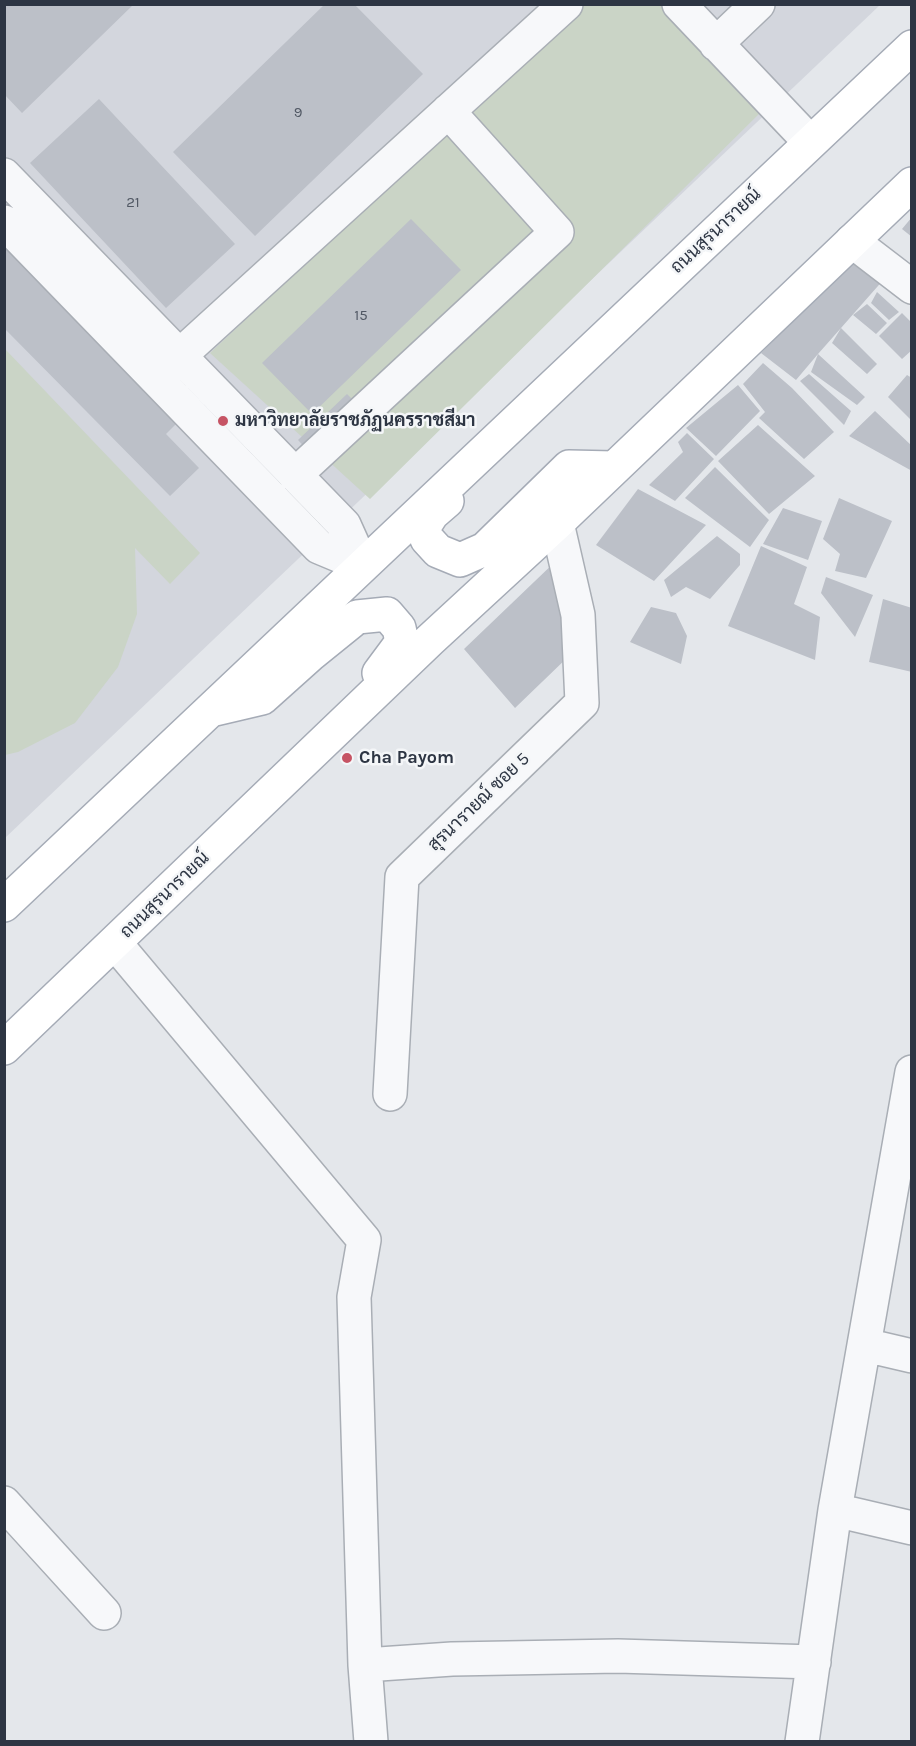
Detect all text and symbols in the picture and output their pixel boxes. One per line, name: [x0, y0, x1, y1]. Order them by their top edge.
house number: 9: [294, 104, 302, 122]
street label: ถนนสุรนารายณ์: [666, 184, 766, 278]
house number: 21: [126, 194, 140, 212]
house number: 15: [354, 307, 368, 325]
place label: มหาวิทยาลัยราชภัฏนครราชสีมา: [235, 410, 476, 432]
marker: มหาวิทยาลัยราชภัฏนครราชสีมา: [216, 414, 230, 428]
place label: Cha Payom: [359, 747, 454, 769]
street label: สุรนารายณ์ ซอย 5: [424, 748, 534, 856]
marker: Cha Payom: [340, 751, 354, 765]
street label: ถนนสุรนารายณ์: [116, 847, 214, 943]

